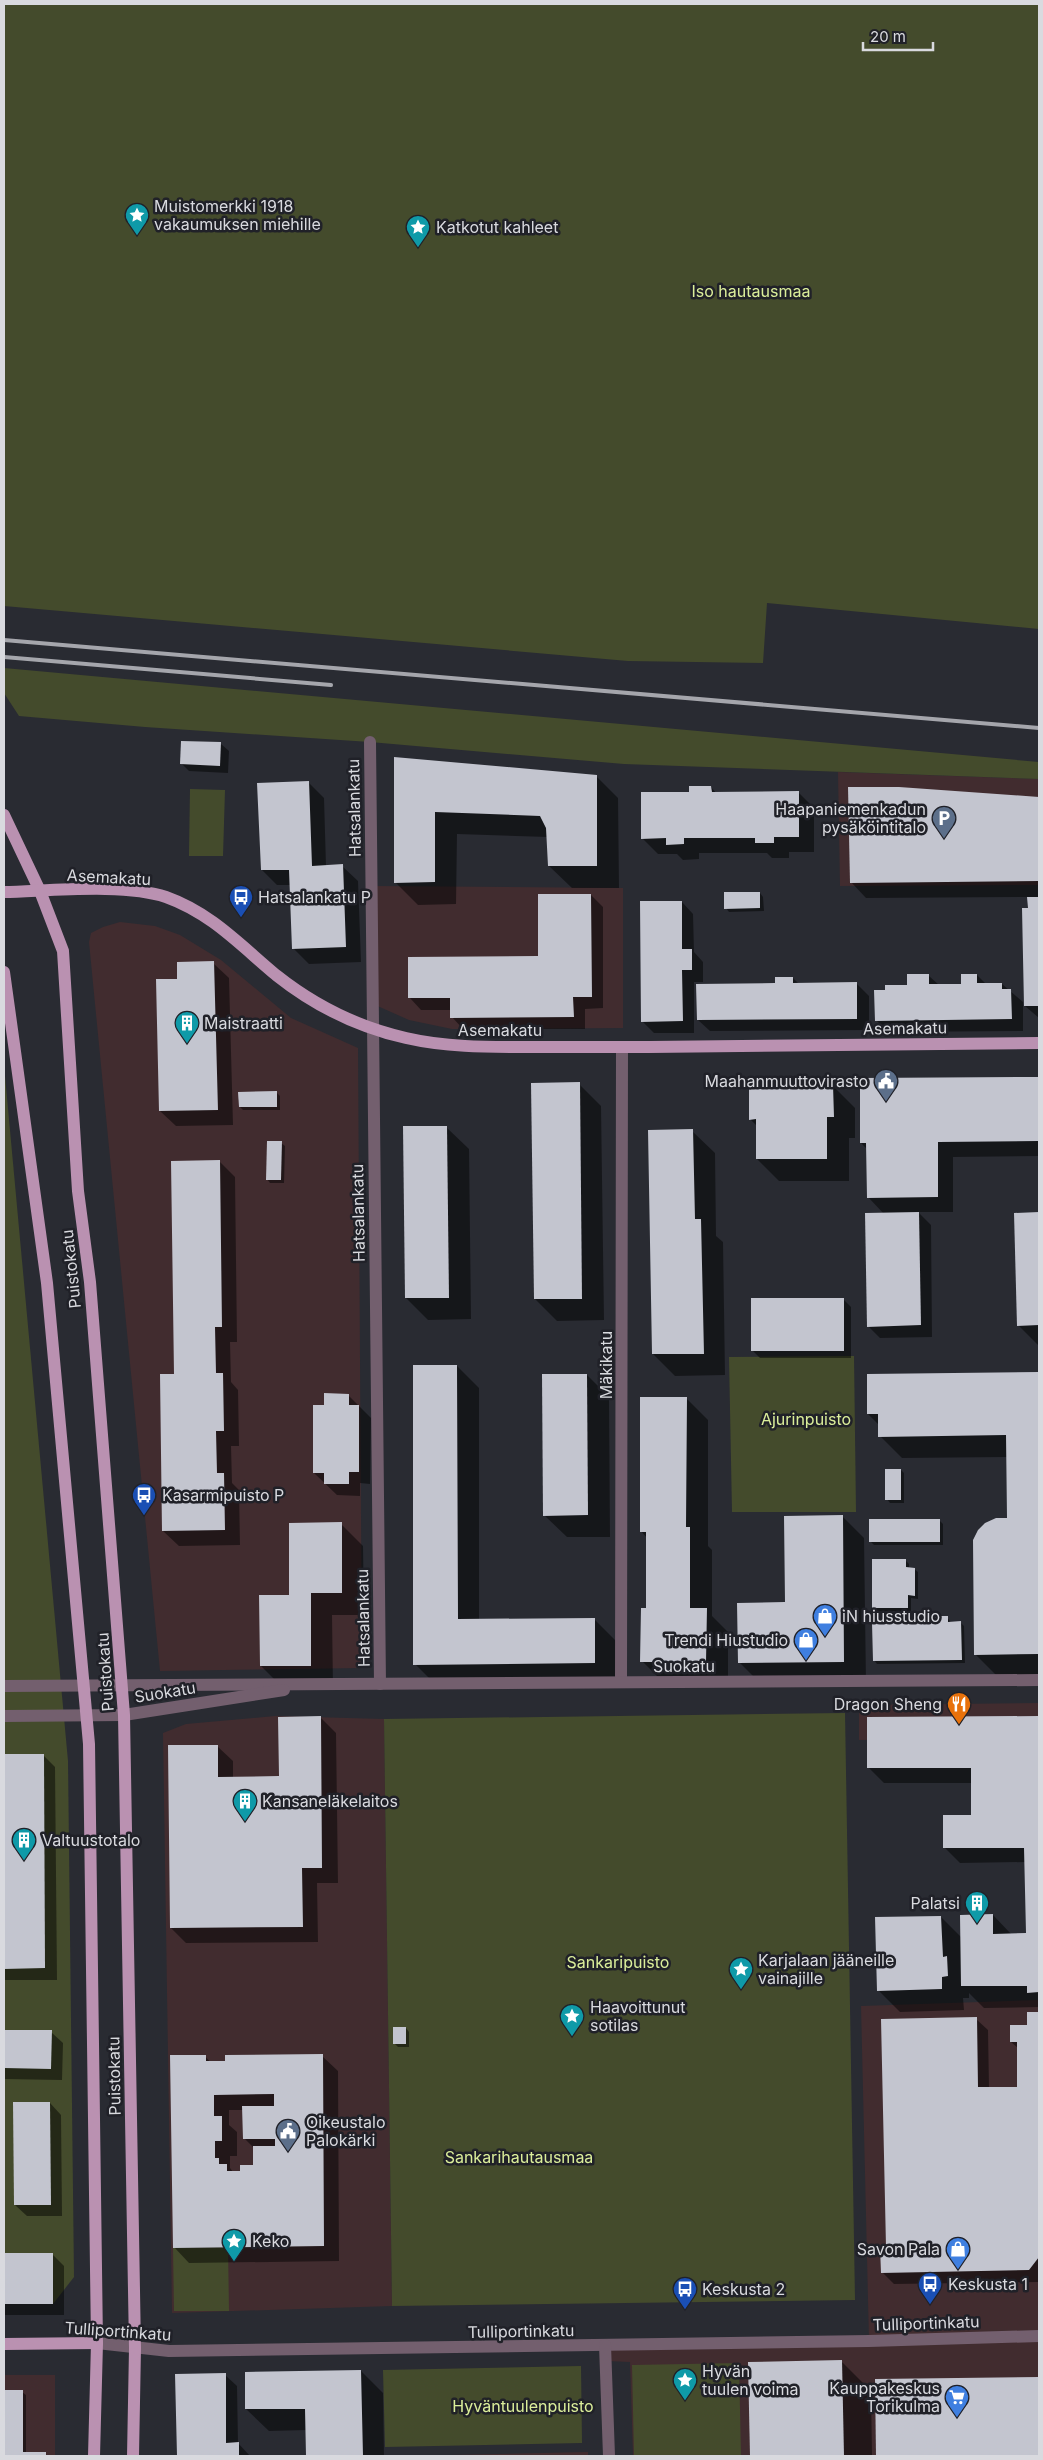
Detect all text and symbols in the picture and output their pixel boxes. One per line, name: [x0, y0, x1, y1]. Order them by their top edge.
scale bar: [863, 20, 933, 52]
text: 20 m: [870, 27, 906, 46]
place label: Muistomerkki 1918 vakaumuksen miehille: [154, 196, 321, 234]
place icon: Muistomerkki 1918 vakaumuksen miehille: [124, 202, 150, 236]
place icon: Katkotut kahleet: [405, 214, 431, 248]
place label: Katkotut kahleet: [436, 217, 558, 237]
park label: Iso hautausmaa: [692, 281, 810, 301]
street label: Hatsalankatu: [343, 759, 365, 857]
place label: Haapaniemenkadun pysäköintitalo: [775, 799, 926, 837]
parking icon: Haapaniemenkadun pysäköintitalo: [931, 805, 957, 839]
street label: Asemakatu: [66, 865, 152, 889]
bus stop icon: Hatsalankatu P: [228, 884, 254, 918]
place label: Hatsalankatu P: [258, 887, 371, 907]
building icon: Maistraatti: [174, 1010, 200, 1044]
place label: Maistraatti: [204, 1013, 283, 1033]
street label: Asemakatu: [863, 1017, 947, 1039]
street label: Asemakatu: [458, 1020, 542, 1040]
public building icon: Maahanmuuttovirasto: [873, 1068, 899, 1102]
place label: Maahanmuuttovirasto: [705, 1071, 868, 1091]
street label: Hatsalankatu: [347, 1164, 369, 1262]
street label: Puistokatu: [57, 1229, 85, 1309]
street label: Mäkikatu: [596, 1331, 616, 1399]
park label: Ajurinpuisto: [761, 1409, 851, 1429]
bus stop icon: Kasarmipuisto P: [131, 1482, 157, 1516]
place label: Kasarmipuisto P: [162, 1485, 284, 1505]
street label: Hatsalankatu: [352, 1569, 374, 1667]
shop icon: iN hiusstudio: [812, 1603, 838, 1637]
place label: iN hiusstudio: [842, 1606, 940, 1626]
shop icon: Trendi Hiustudio: [793, 1627, 819, 1661]
place label: Trendi Hiustudio: [664, 1630, 788, 1650]
street label: Puistokatu: [92, 1632, 118, 1712]
street label: Suokatu: [653, 1656, 715, 1676]
street label: Suokatu: [133, 1677, 197, 1707]
restaurant icon: Dragon Sheng: [946, 1691, 972, 1725]
place label: Dragon Sheng: [834, 1694, 942, 1714]
building icon: Kansaneläkelaitos: [232, 1788, 258, 1822]
place label: Kansaneläkelaitos: [262, 1791, 398, 1811]
building icon: Valtuustotalo: [11, 1827, 37, 1861]
place label: Valtuustotalo: [42, 1830, 140, 1850]
building icon: Palatsi: [964, 1890, 990, 1924]
place label: Palatsi: [911, 1893, 960, 1913]
place label: Karjalaan jääneille vainajille: [758, 1950, 894, 1988]
park label: Sankaripuisto: [567, 1952, 669, 1972]
place icon: Karjalaan jääneille vainajille: [728, 1956, 754, 1990]
place label: Haavoittunut sotilas: [590, 1997, 685, 2035]
place icon: Haavoittunut sotilas: [559, 2003, 585, 2037]
street label: Puistokatu: [103, 2036, 125, 2116]
place label: Oikeustalo Palokärki: [306, 2112, 386, 2150]
public building icon: Oikeustalo Palokärki: [275, 2118, 301, 2152]
park label: Sankarihautausmaa: [445, 2147, 593, 2167]
place icon: Keko: [221, 2228, 247, 2262]
place label: Keko: [252, 2231, 289, 2251]
shop icon: Savon Pala: [945, 2236, 971, 2270]
place label: Savon Pala: [857, 2239, 940, 2259]
bus stop icon: Keskusta 1: [917, 2271, 943, 2305]
place label: Keskusta 1: [948, 2274, 1028, 2294]
bus stop icon: Keskusta 2: [672, 2276, 698, 2310]
place label: Keskusta 2: [702, 2279, 785, 2299]
street label: Tulliportinkatu: [872, 2311, 980, 2335]
street label: Tulliportinkatu: [64, 2317, 172, 2345]
street label: Tulliportinkatu: [467, 2320, 575, 2342]
place label: Hyvän tuulen voima: [702, 2361, 798, 2399]
place icon: Hyvän tuulen voima: [672, 2367, 698, 2401]
place label: Kauppakeskus Torikulma: [829, 2378, 940, 2416]
supermarket icon: Kauppakeskus Torikulma: [944, 2384, 970, 2418]
park label: Hyväntuulenpuisto: [452, 2396, 594, 2416]

